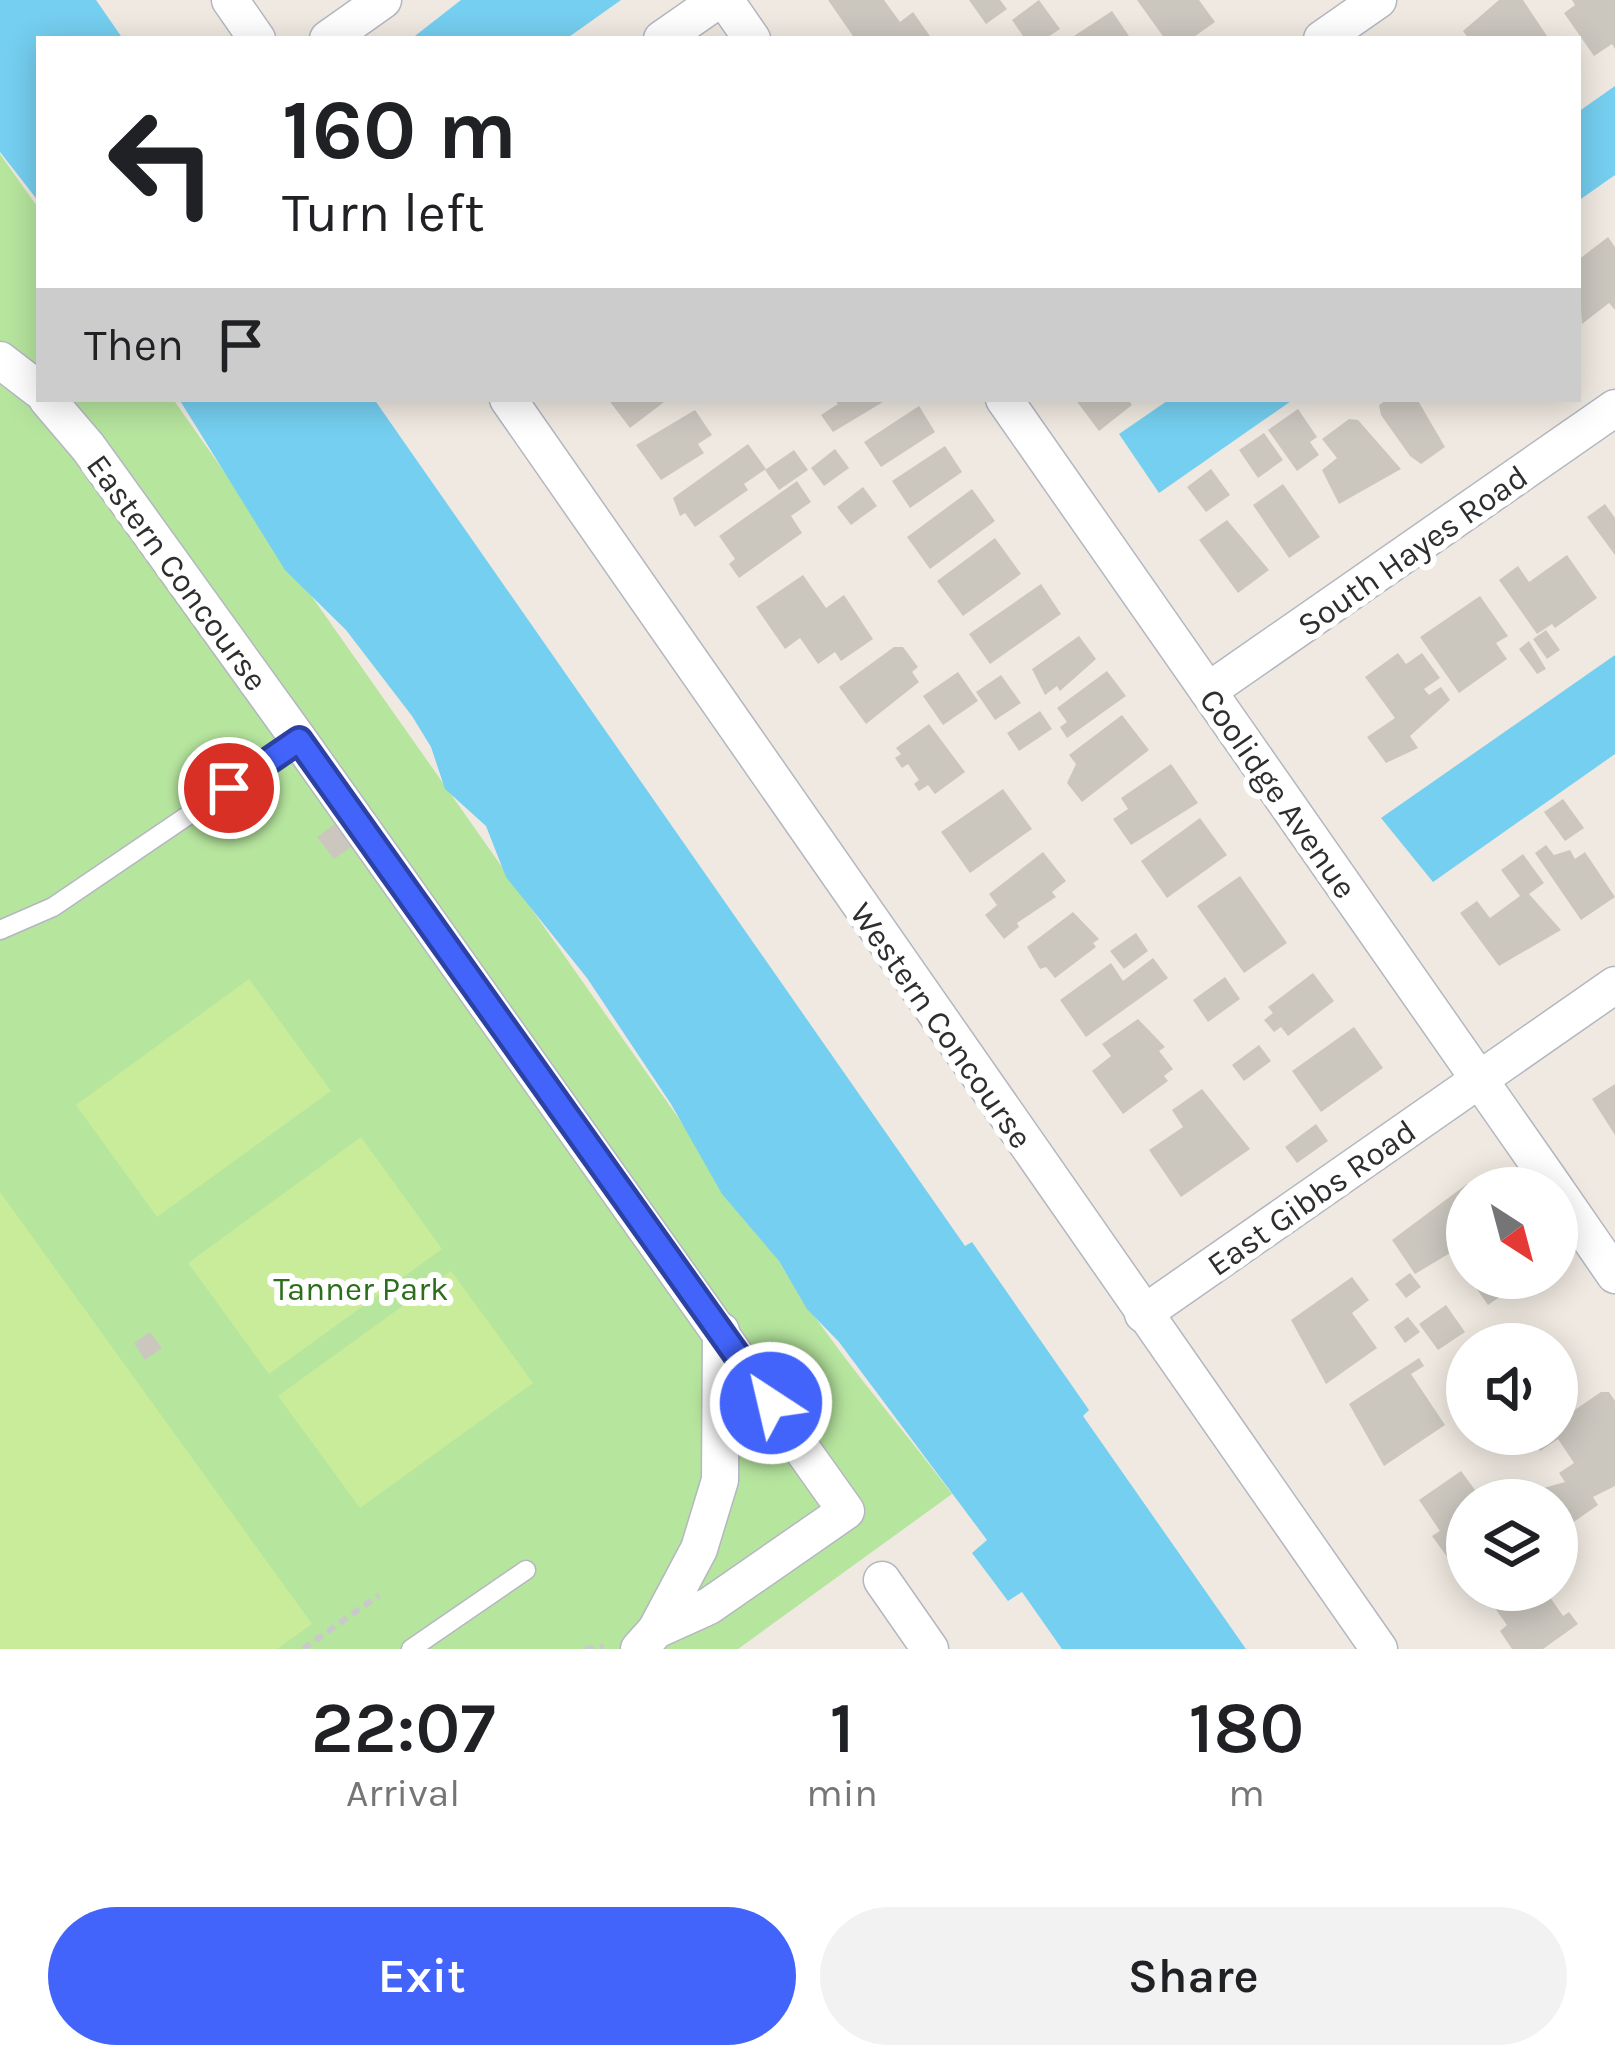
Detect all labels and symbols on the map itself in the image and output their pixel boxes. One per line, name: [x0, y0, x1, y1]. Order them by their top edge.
street label: Eastern Concourse: [79, 447, 276, 698]
street label: South Hayes Road: [1290, 457, 1535, 644]
street label: Coolidge Avenue: [1192, 682, 1365, 906]
pin: [178, 737, 280, 839]
street label: Western Concourse: [842, 895, 1040, 1156]
street label: East Gibbs Road: [1200, 1112, 1423, 1284]
north arrow: [1446, 1167, 1578, 1299]
park label: Tanner Park: [273, 1270, 449, 1308]
position arrow: [708, 1340, 834, 1466]

